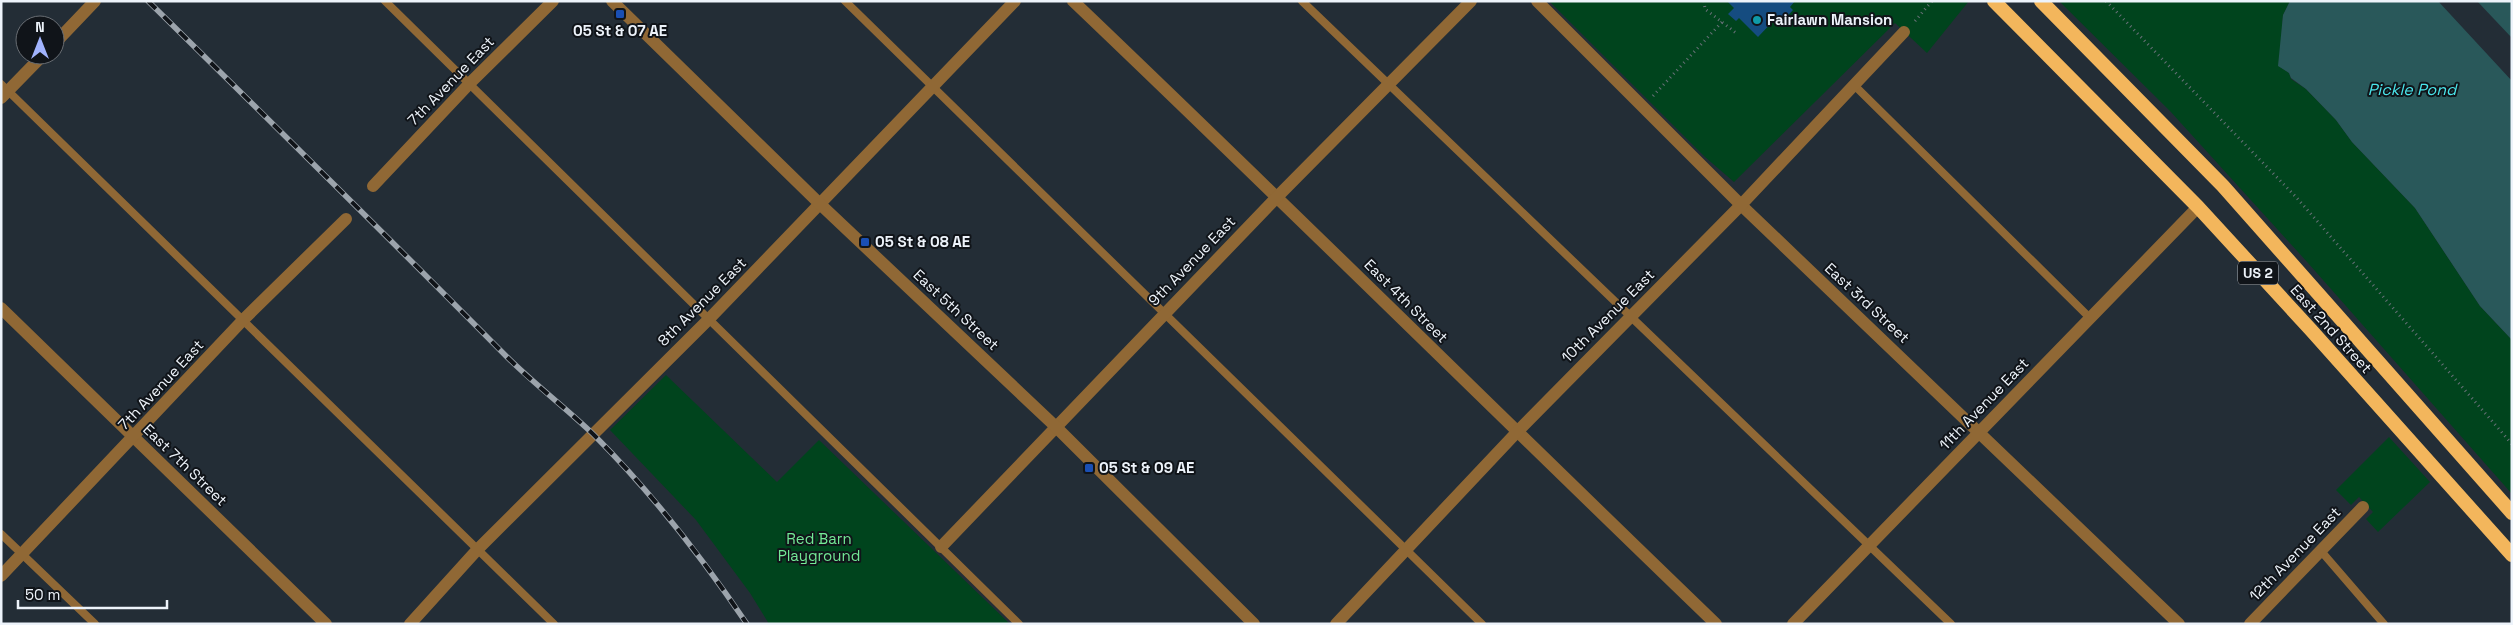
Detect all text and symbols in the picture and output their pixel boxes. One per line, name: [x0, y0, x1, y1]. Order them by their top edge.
marker: 05 St & 07 AE: [614, 8, 626, 20]
place label: Fairlawn Mansion: [1767, 10, 1892, 29]
marker: Fairlawn Mansion: [1751, 14, 1763, 26]
north arrow: [15, 15, 65, 65]
text: N: [35, 18, 45, 36]
place label: 05 St & 07 AE: [573, 21, 667, 40]
street label: 7th Avenue East: [403, 32, 498, 129]
water label: Pickle Pond: [2368, 79, 2458, 100]
street label: 9th Avenue East: [1144, 212, 1239, 309]
place label: 05 St & 08 AE: [875, 232, 970, 251]
marker: 05 St & 08 AE: [859, 236, 871, 248]
street label: 8th Avenue East: [653, 253, 750, 350]
street label: East 4th Street: [1361, 255, 1452, 347]
street label: East 3rd Street: [1821, 258, 1914, 347]
road number: US 2: [2238, 262, 2278, 284]
street label: East 5th Street: [910, 265, 1003, 354]
street label: 10th Avenue East: [1557, 265, 1658, 366]
street label: East 2nd Street: [2286, 280, 2376, 377]
street label: 7th Avenue East: [114, 335, 207, 434]
street label: 11th Avenue East: [1935, 354, 2032, 454]
street label: East 7th Street: [139, 420, 231, 510]
place label: 05 St & 09 AE: [1099, 458, 1194, 477]
marker: 05 St & 09 AE: [1083, 462, 1095, 474]
street label: 12th Avenue East: [2245, 503, 2344, 605]
park label: Red Barn Playground: [778, 529, 860, 565]
scale bar: [18, 578, 166, 610]
text: 50 m: [25, 585, 60, 604]

